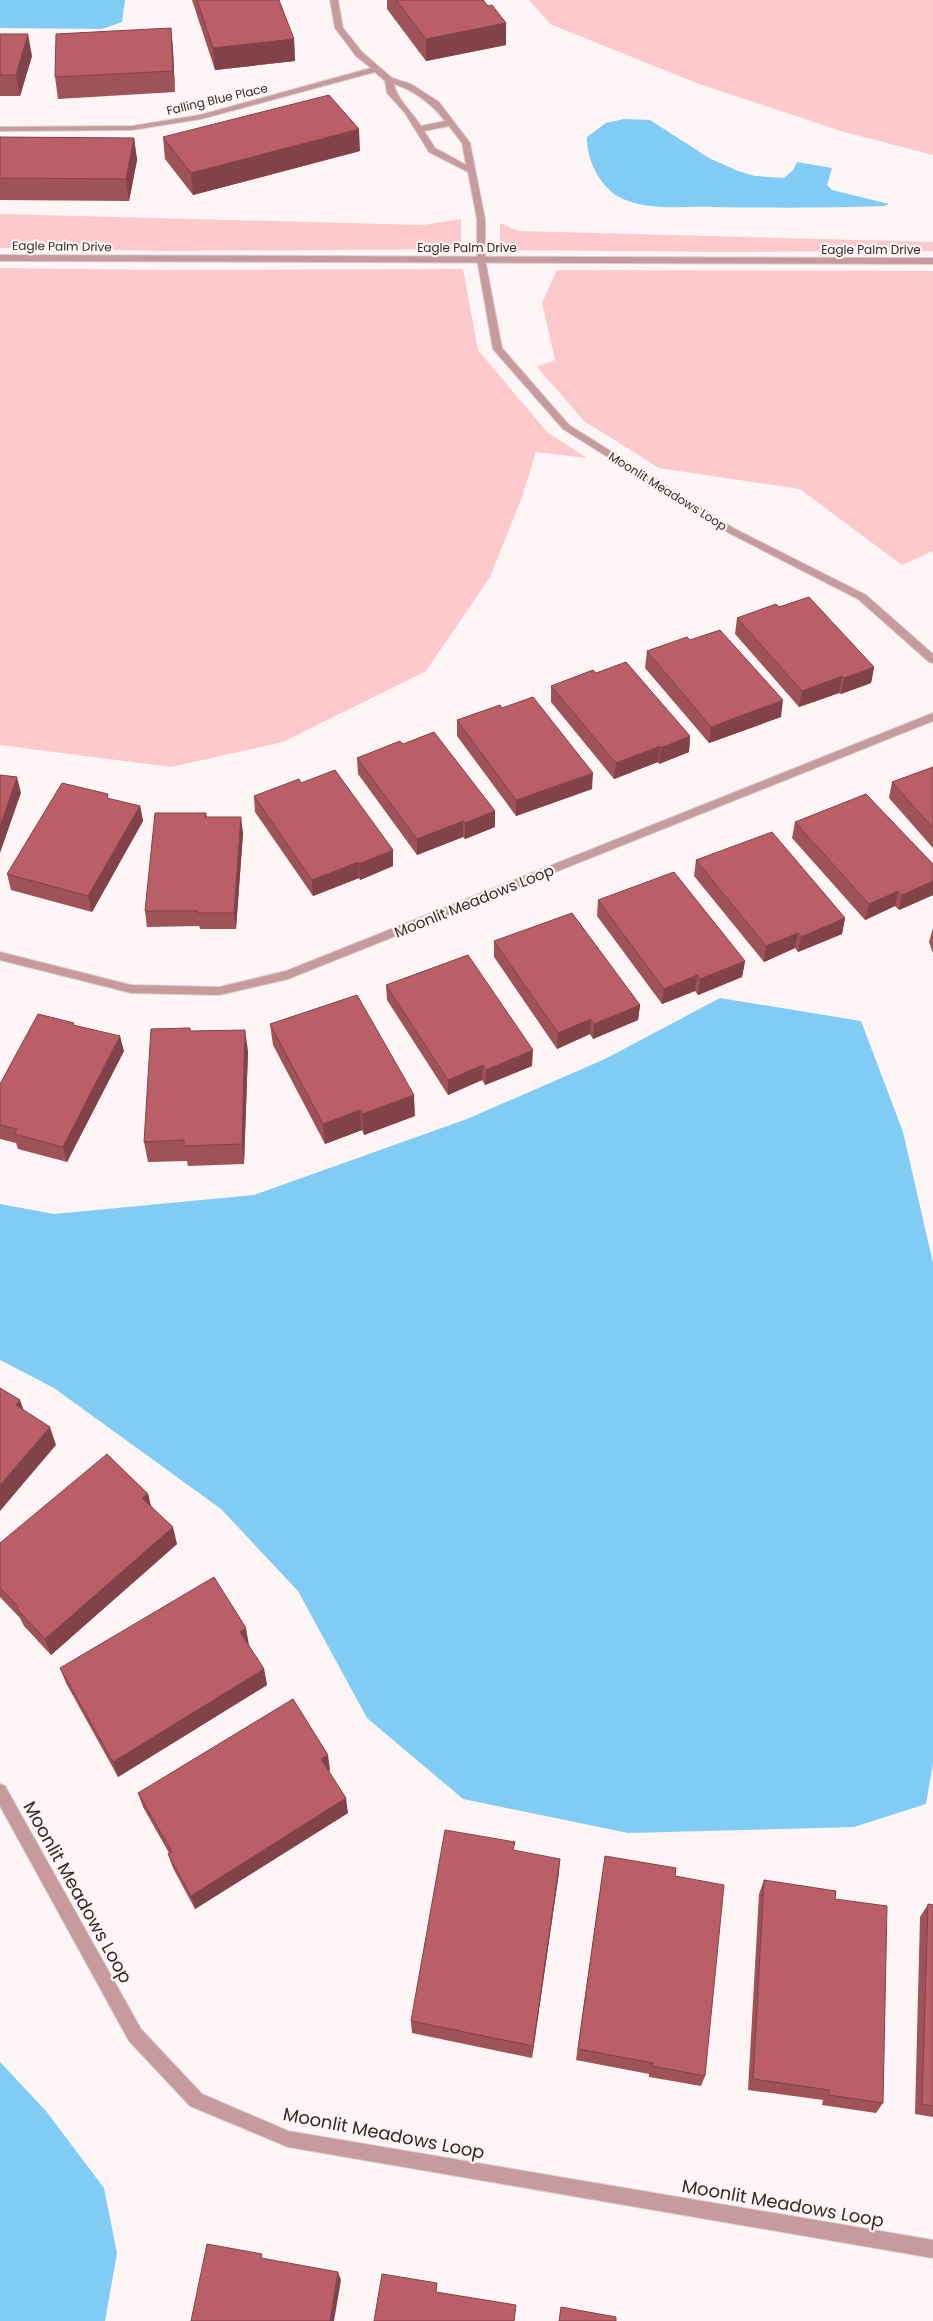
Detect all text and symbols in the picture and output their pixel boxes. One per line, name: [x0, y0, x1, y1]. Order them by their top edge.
street label: Falling Blue Place: [165, 79, 269, 119]
street label: Eagle Palm Drive: [12, 237, 112, 255]
street label: Eagle Palm Drive: [417, 239, 517, 256]
street label: Eagle Palm Drive: [821, 241, 921, 258]
street label: Moonlit Meadows Loop: [606, 448, 730, 534]
street label: Moonlit Meadows Loop: [391, 859, 557, 943]
street label: Moonlit Meadows Loop: [17, 1796, 139, 1988]
street label: Moonlit Meadows Loop: [281, 2101, 487, 2165]
street label: Moonlit Meadows Loop: [680, 2173, 886, 2233]

